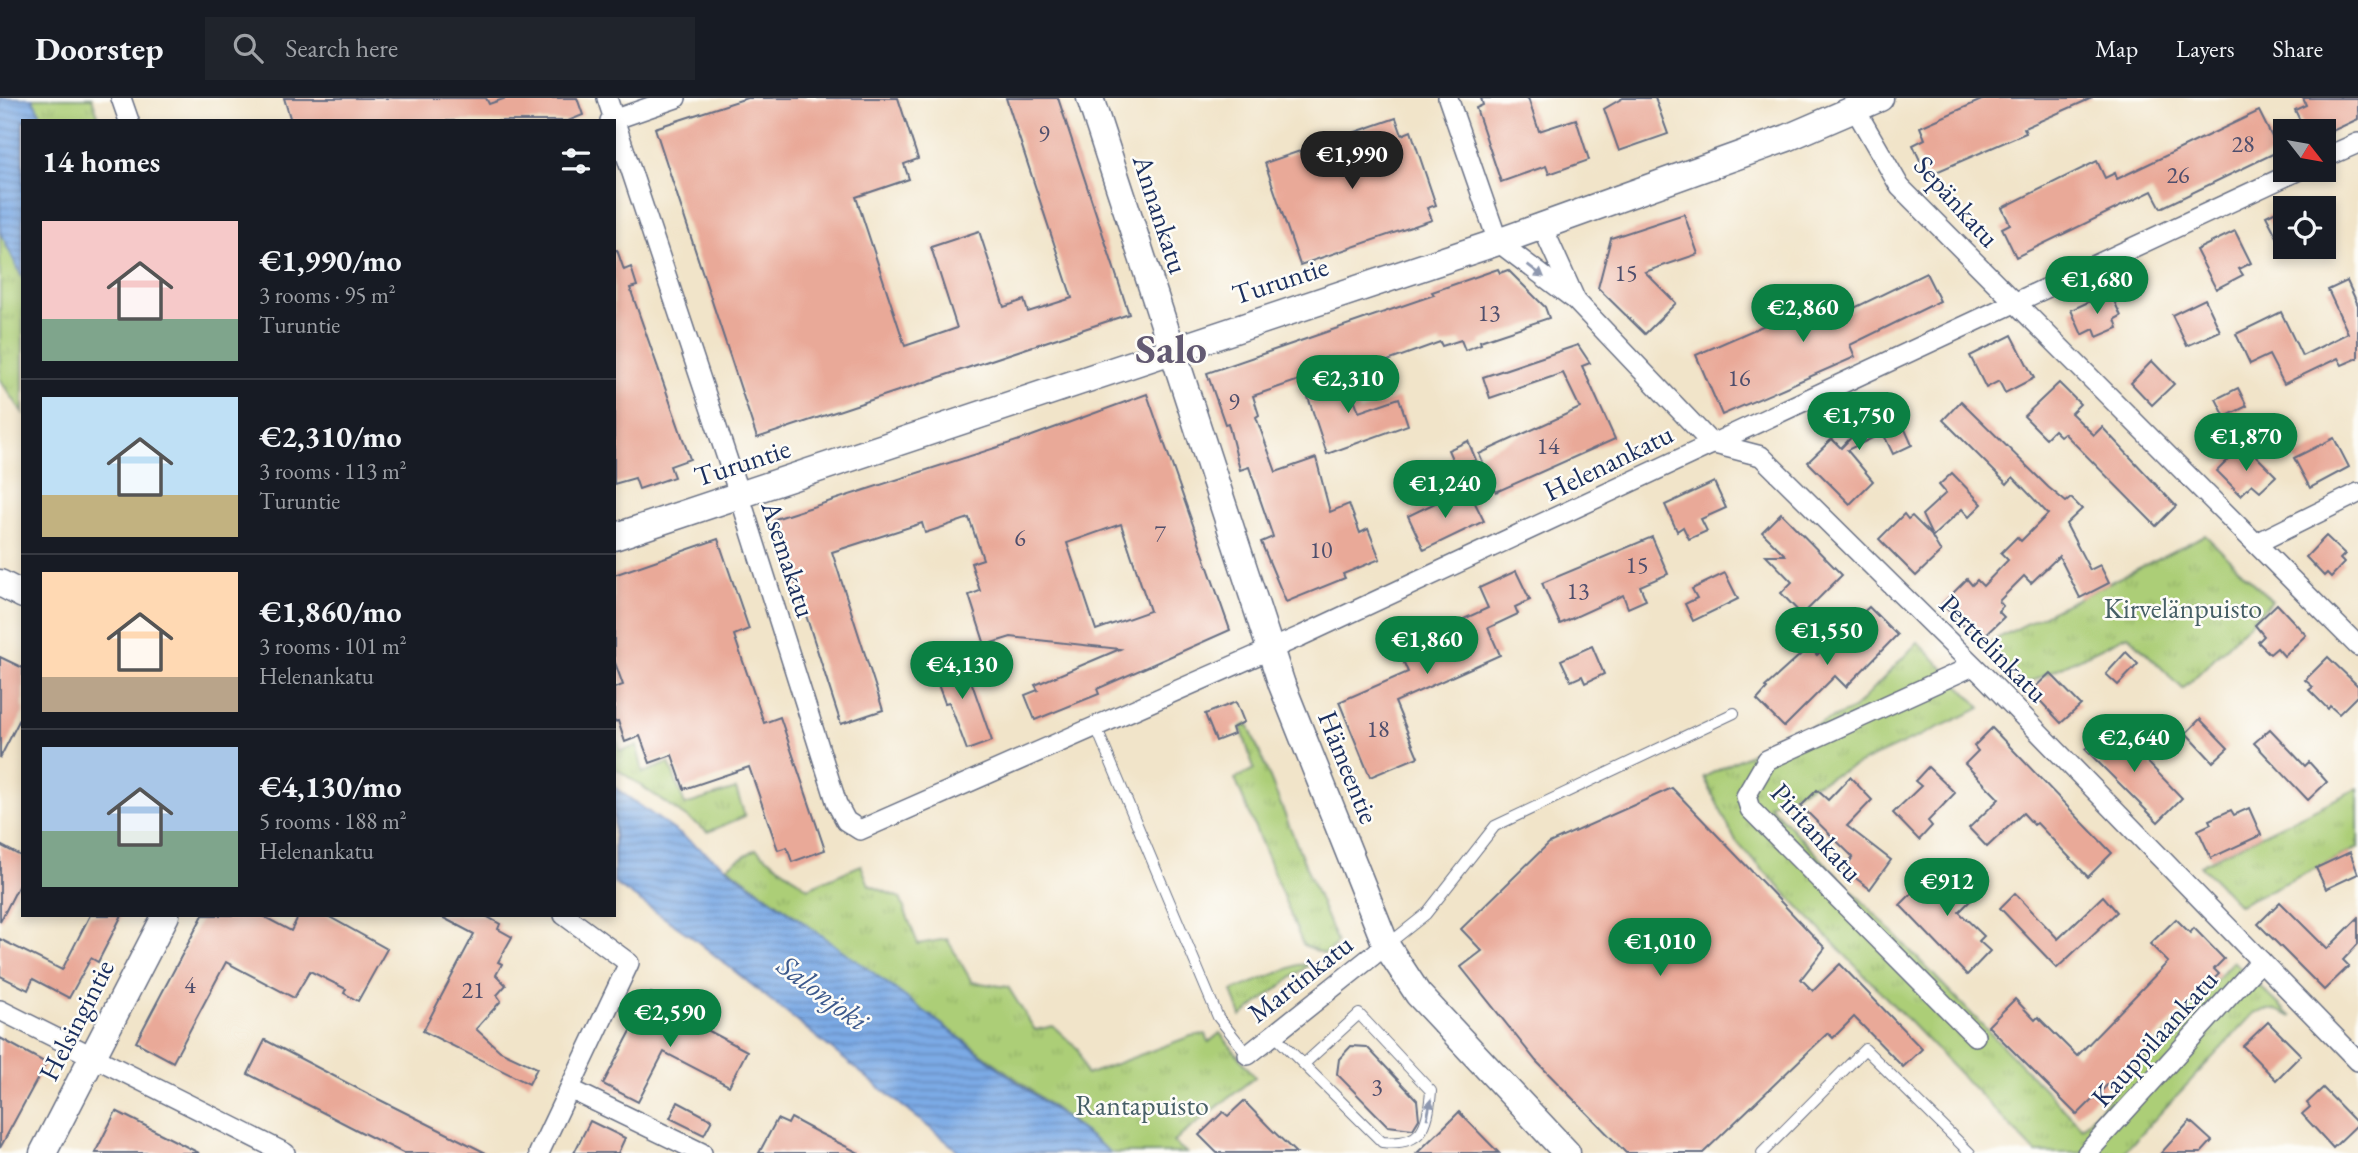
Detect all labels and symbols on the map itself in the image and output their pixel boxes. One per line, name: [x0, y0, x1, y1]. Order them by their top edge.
house number: 9: [1038, 118, 1050, 149]
north arrow: [2273, 119, 2336, 182]
house number: 28: [2231, 128, 2255, 159]
pin: €1,990: [1295, 132, 1409, 191]
street label: Sepänkatu: [1906, 147, 2008, 255]
street label: Annankatu: [1125, 149, 1197, 278]
house number: 26: [2166, 159, 2190, 190]
street label: Turuntie: [1227, 248, 1333, 312]
pin: €1,680: [2040, 256, 2154, 316]
house number: 15: [1614, 257, 1638, 288]
one-way arrow: [1527, 263, 1545, 278]
pin: €2,860: [1746, 285, 1860, 344]
house number: 13: [1477, 297, 1501, 328]
district label: Salo: [1135, 321, 1207, 376]
pin: €2,310: [1291, 356, 1405, 415]
house number: 16: [1727, 362, 1751, 393]
house number: 9: [1228, 386, 1240, 417]
pin: €1,750: [1802, 392, 1916, 452]
pin: €1,870: [2189, 414, 2303, 473]
street label: Helenankatu: [1537, 415, 1679, 509]
street label: Turuntie: [689, 430, 795, 494]
house number: 14: [1536, 430, 1560, 461]
pin: €1,240: [1388, 460, 1502, 520]
street label: Asemakatu: [753, 495, 825, 622]
house number: 7: [1154, 518, 1166, 549]
house number: 6: [1014, 522, 1026, 553]
house number: 10: [1309, 534, 1333, 565]
house number: 15: [1625, 549, 1649, 580]
house number: 13: [1566, 575, 1590, 606]
street label: Perttelinkatu: [1932, 586, 2056, 710]
park label: Kirvelänpuisto: [2104, 590, 2262, 626]
pin: €1,550: [1770, 608, 1884, 667]
pin: €1,860: [1370, 616, 1484, 676]
pin: €4,130: [905, 642, 1019, 701]
street label: Hämeentie: [1310, 705, 1388, 829]
house number: 18: [1366, 713, 1390, 744]
pin: €2,640: [2077, 714, 2191, 774]
street label: Piritankatu: [1763, 775, 1871, 889]
pin: €912: [1906, 858, 1988, 918]
pin: €1,010: [1603, 918, 1717, 978]
street label: Martinkatu: [1240, 926, 1360, 1030]
water label: Salonjoki: [769, 945, 878, 1040]
street label: Helsingintie: [30, 953, 122, 1087]
street label: Kauppilaankatu: [2083, 962, 2225, 1114]
house number: 4: [184, 969, 196, 1000]
house number: 21: [461, 974, 485, 1005]
pin: €2,590: [613, 990, 727, 1049]
house number: 3: [1371, 1071, 1383, 1102]
park label: Rantapuisto: [1075, 1087, 1209, 1123]
one-way arrow: [1423, 1098, 1434, 1120]

